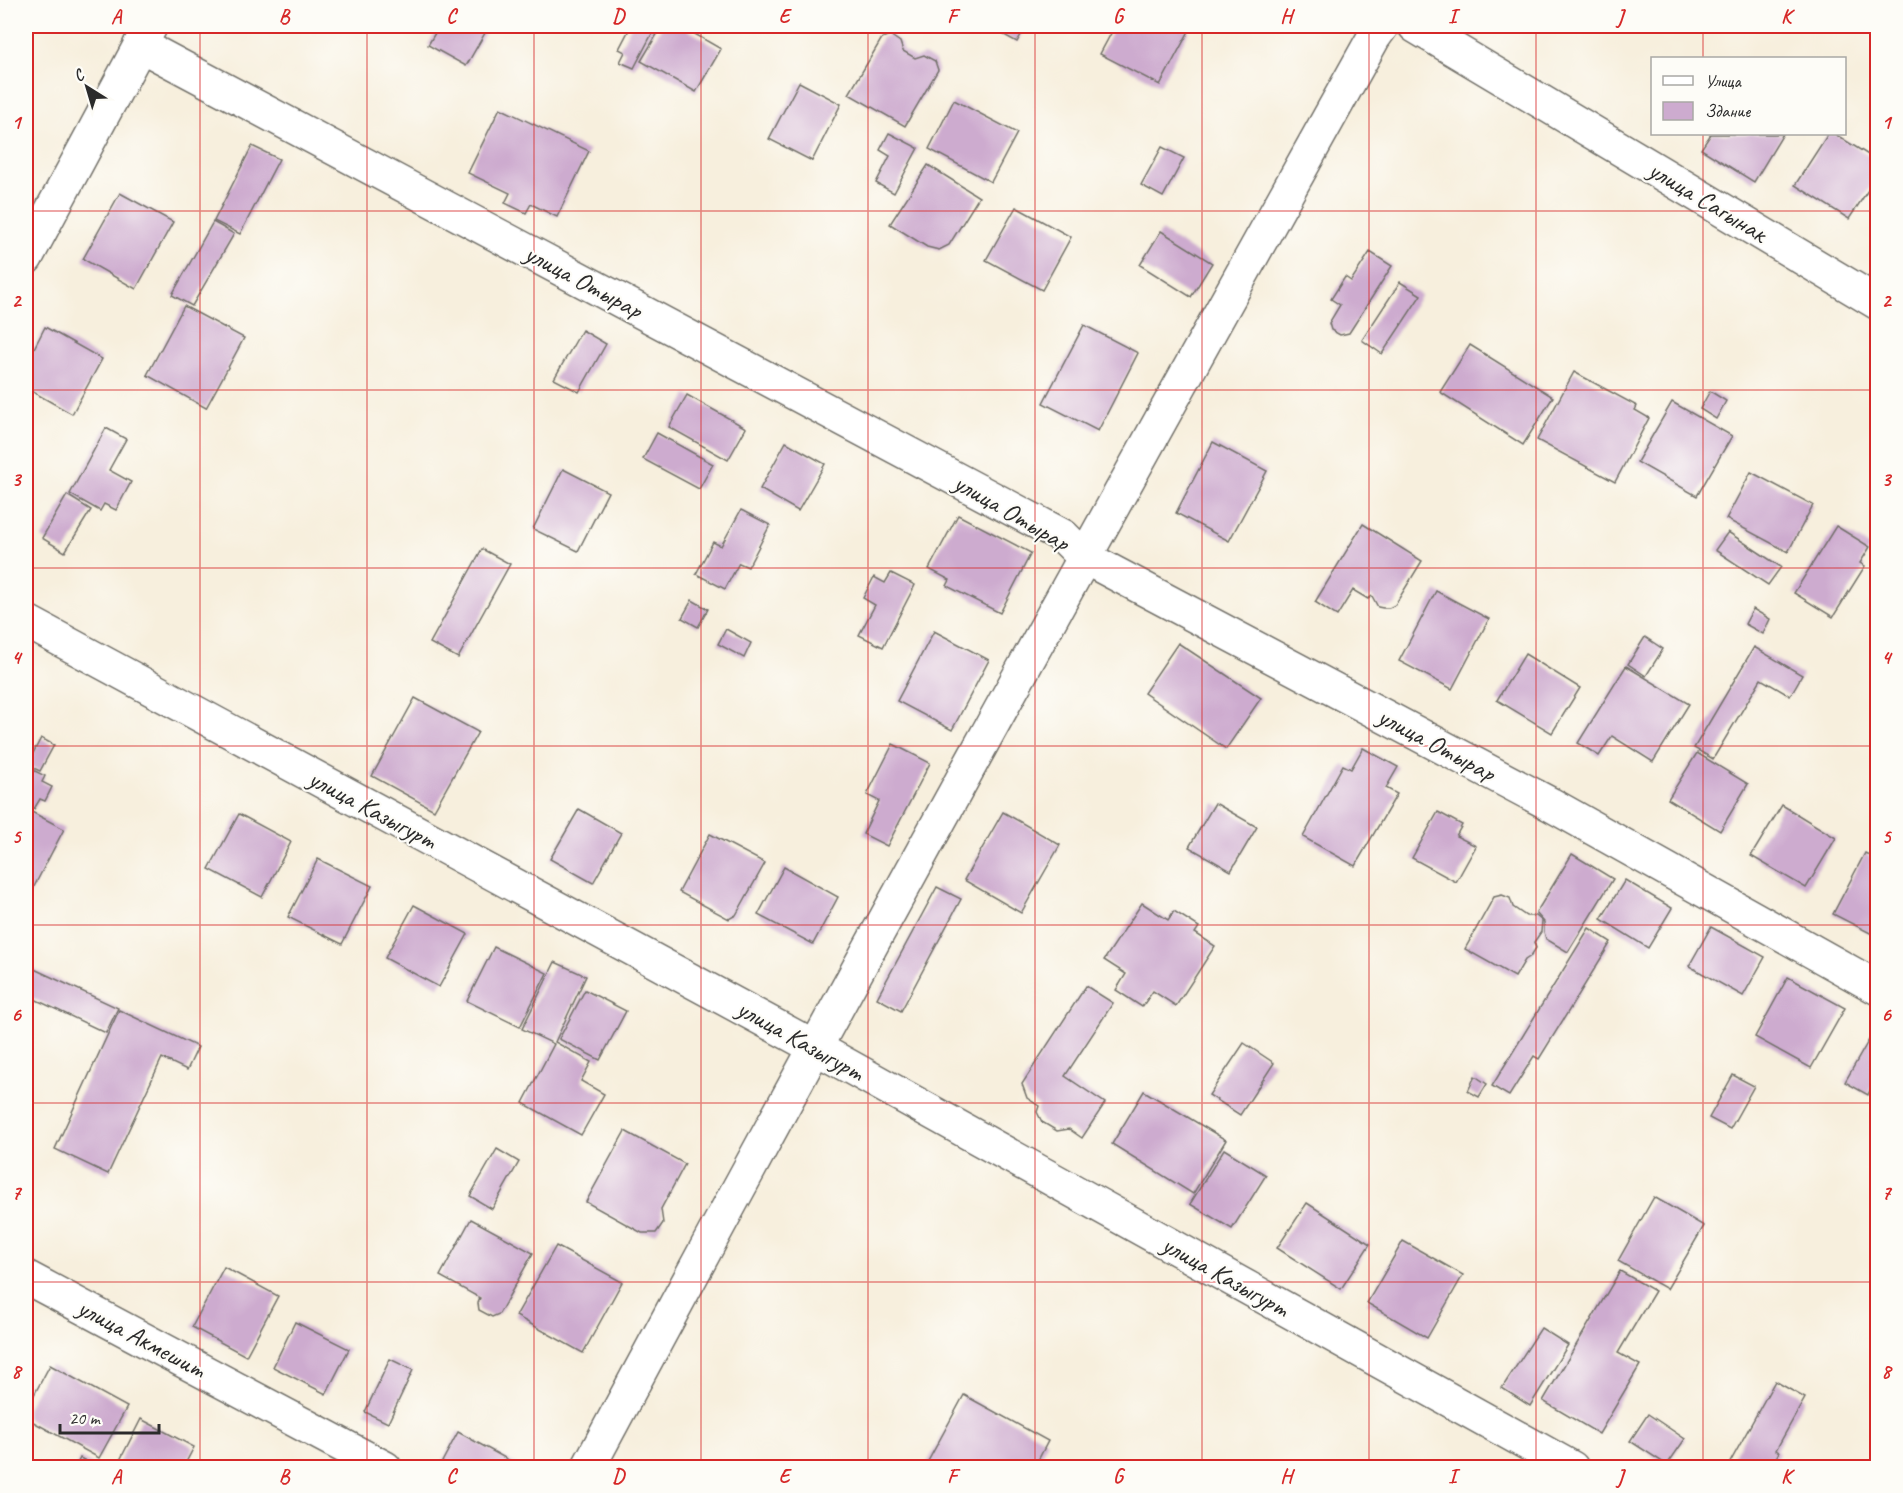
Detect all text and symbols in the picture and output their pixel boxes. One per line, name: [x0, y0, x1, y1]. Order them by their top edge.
text: A: [111, 4, 123, 29]
text: B: [279, 4, 291, 29]
text: C: [446, 4, 458, 29]
text: D: [612, 4, 626, 29]
text: E: [779, 4, 793, 29]
text: F: [947, 4, 961, 29]
text: G: [1113, 4, 1126, 29]
text: H: [1280, 4, 1295, 29]
text: I: [1448, 4, 1461, 29]
text: J: [1615, 4, 1627, 29]
text: K: [1781, 4, 1795, 29]
north arrow: [57, 57, 117, 117]
legend: [1651, 57, 1846, 135]
text: С: [69, 64, 89, 86]
text: Улица: [1705, 70, 1742, 92]
text: Здание: [1705, 100, 1751, 122]
text: 1: [12, 110, 23, 135]
text: 1: [1882, 110, 1893, 135]
street label: улица Сагынак: [1641, 152, 1775, 251]
street label: улица Отырар: [518, 236, 650, 327]
text: 2: [12, 288, 23, 313]
text: 2: [1882, 288, 1893, 313]
street label: улица Отырар: [946, 465, 1077, 560]
text: 3: [12, 467, 23, 492]
text: 3: [1882, 467, 1893, 492]
text: 4: [12, 645, 24, 670]
text: 4: [1882, 645, 1894, 670]
street label: улица Отырар: [1371, 699, 1503, 790]
street label: улица Казыгурт: [301, 761, 444, 858]
text: 5: [12, 824, 23, 849]
text: 5: [1882, 824, 1893, 849]
street label: улица Казыгурт: [730, 991, 871, 1090]
text: 6: [11, 1002, 22, 1027]
text: 6: [1881, 1002, 1892, 1027]
text: 7: [12, 1180, 23, 1205]
text: 7: [1882, 1180, 1893, 1205]
street label: улица Казыгурт: [1155, 1227, 1296, 1326]
street label: улица Акмешит: [70, 1290, 213, 1387]
text: 8: [12, 1359, 24, 1384]
text: 8: [1882, 1359, 1894, 1384]
scale bar: [60, 1397, 159, 1435]
text: 20 m: [69, 1407, 102, 1429]
text: A: [111, 1464, 123, 1489]
text: B: [279, 1464, 291, 1489]
text: C: [446, 1464, 458, 1489]
text: D: [612, 1464, 626, 1489]
text: E: [779, 1464, 793, 1489]
text: F: [947, 1464, 961, 1489]
text: G: [1113, 1464, 1126, 1489]
text: H: [1280, 1464, 1295, 1489]
text: I: [1448, 1464, 1461, 1489]
text: J: [1615, 1464, 1627, 1489]
text: K: [1781, 1464, 1795, 1489]

